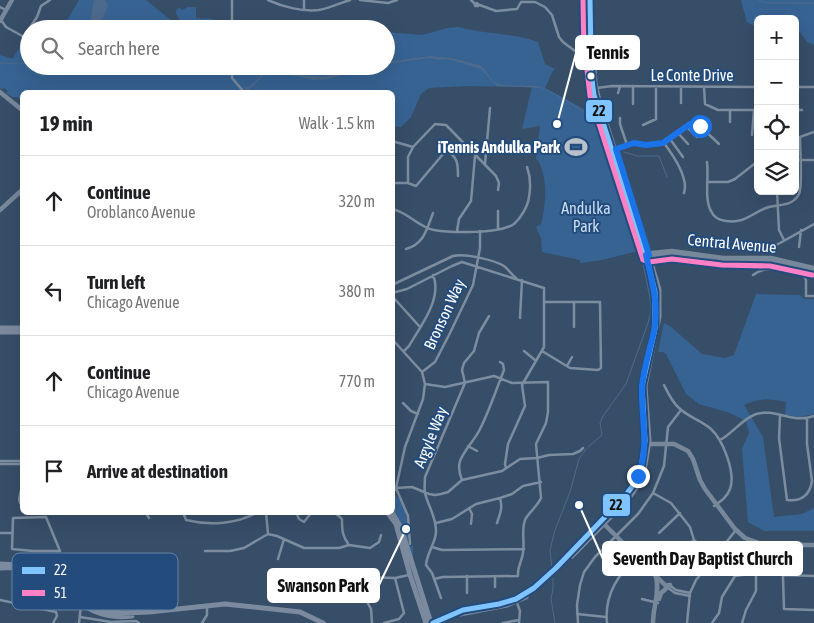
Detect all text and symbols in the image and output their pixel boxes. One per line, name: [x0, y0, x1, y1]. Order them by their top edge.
map controls: [754, 15, 799, 195]
button: +: [754, 15, 799, 60]
search box: [20, 20, 395, 75]
icon: search: [38, 34, 66, 62]
callout: Tennis: [576, 36, 639, 69]
text: Search here: [78, 37, 160, 59]
text: Tennis: [587, 42, 630, 63]
button: −: [754, 60, 799, 105]
street label: Le Conte Drive: [650, 66, 734, 84]
unlabelled marker: [586, 71, 596, 81]
line badge: 22: [585, 99, 613, 123]
text: 22: [592, 103, 606, 119]
button: locate: [754, 105, 799, 150]
text: 19 min: [40, 111, 93, 135]
text: Walk · 1.5 km: [299, 114, 375, 132]
route start: [689, 115, 712, 138]
sports icon: iTennis Andulka Park: [563, 134, 589, 160]
place label: iTennis Andulka Park: [437, 138, 561, 156]
button: layers: [754, 150, 799, 195]
text: Continue: [87, 181, 151, 203]
icon: ahead: [40, 187, 68, 215]
text: 320 m: [339, 192, 375, 210]
park label: Andulka Park: [561, 199, 611, 235]
text: Oroblanco Avenue: [87, 203, 196, 221]
street label: Central Avenue: [687, 230, 777, 256]
text: Turn left: [87, 271, 145, 293]
street label: Bronson Way: [420, 275, 469, 353]
icon: left: [40, 277, 68, 305]
text: 380 m: [339, 282, 375, 300]
text: Chicago Avenue: [87, 293, 180, 311]
text: Continue: [87, 361, 151, 383]
icon: ahead: [40, 367, 68, 395]
text: 770 m: [339, 372, 375, 390]
text: Chicago Avenue: [87, 383, 180, 401]
street label: Argyle Way: [410, 403, 451, 471]
icon: arrive: [40, 457, 68, 485]
text: Arrive at destination: [87, 460, 228, 482]
route end: [627, 465, 650, 488]
line badge: 22: [602, 493, 631, 517]
text: 22: [609, 497, 623, 513]
callout: Seventh Day Baptist Church: [603, 542, 802, 575]
text: Seventh Day Baptist Church: [613, 548, 793, 569]
legend: [12, 553, 178, 610]
text: 22: [54, 562, 67, 578]
callout: Swanson Park: [268, 569, 379, 602]
text: Swanson Park: [277, 575, 370, 596]
text: 51: [54, 585, 67, 601]

